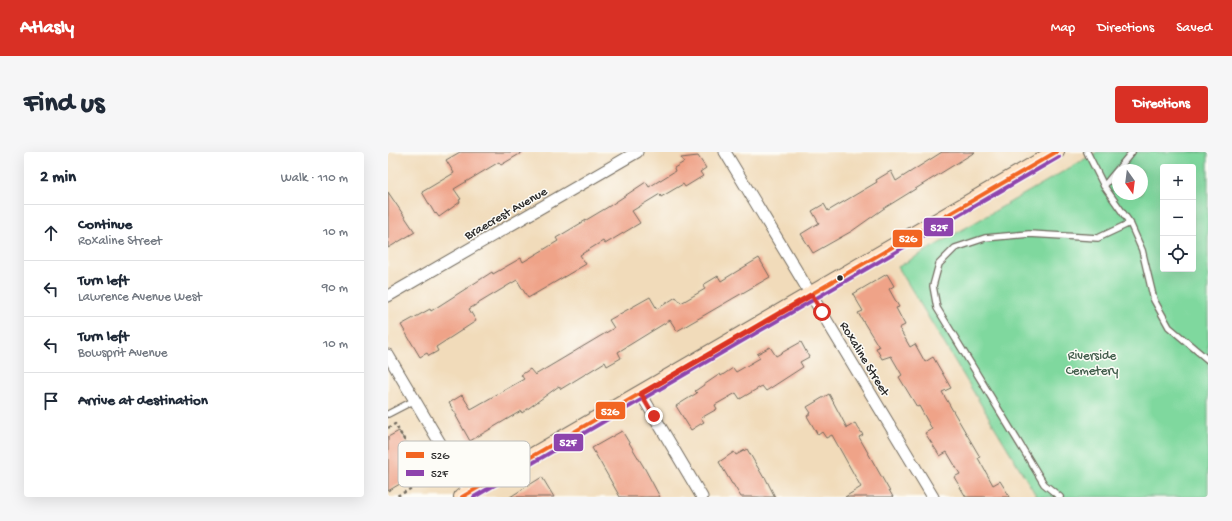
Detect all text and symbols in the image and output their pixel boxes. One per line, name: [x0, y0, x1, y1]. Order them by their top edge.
text: Atlasly: [20, 17, 74, 40]
text: Map: [1051, 20, 1075, 37]
text: Directions: [1097, 20, 1154, 37]
text: Saved: [1176, 20, 1212, 37]
button: Directions: [1115, 86, 1208, 123]
text: Find us: [24, 88, 104, 121]
north arrow: [1112, 164, 1148, 200]
map controls: [1160, 164, 1196, 272]
button: +: [1160, 164, 1196, 200]
text: 2 min: [40, 168, 76, 188]
text: Walk · 110 m: [281, 171, 348, 186]
street label: Braecrest Avenue: [461, 184, 551, 244]
button: −: [1160, 200, 1196, 236]
text: Continue: [78, 216, 132, 234]
line badge: 52F: [923, 217, 954, 237]
icon: ahead: [40, 222, 62, 244]
text: 52F: [931, 223, 949, 235]
text: 10 m: [323, 225, 348, 240]
line badge: 52G: [892, 229, 923, 248]
text: Roxaline Street: [78, 234, 162, 249]
text: 52G: [899, 234, 918, 246]
button: locate: [1160, 236, 1196, 272]
text: Turn left: [78, 272, 129, 290]
unlabelled marker: [835, 273, 845, 283]
icon: left: [40, 278, 62, 300]
text: 90 m: [322, 281, 348, 296]
text: Lawrence Avenue West: [78, 290, 202, 305]
route start: [813, 303, 831, 321]
street label: Roxaline Street: [836, 319, 893, 401]
text: Turn left: [78, 328, 129, 346]
icon: left: [40, 334, 62, 356]
text: 10 m: [323, 337, 348, 352]
text: Bowsprit Avenue: [78, 346, 168, 361]
park label: Riverside Cemetery: [1066, 349, 1119, 379]
icon: arrive: [40, 390, 62, 412]
text: Arrive at destination: [78, 392, 208, 410]
line badge: 52G: [595, 401, 626, 420]
text: 52G: [601, 407, 620, 419]
route end: [645, 407, 663, 425]
line badge: 52F: [553, 433, 584, 452]
text: 52F: [560, 438, 578, 450]
legend: [398, 441, 530, 487]
text: 52G: [431, 451, 450, 463]
text: 52F: [431, 469, 449, 481]

